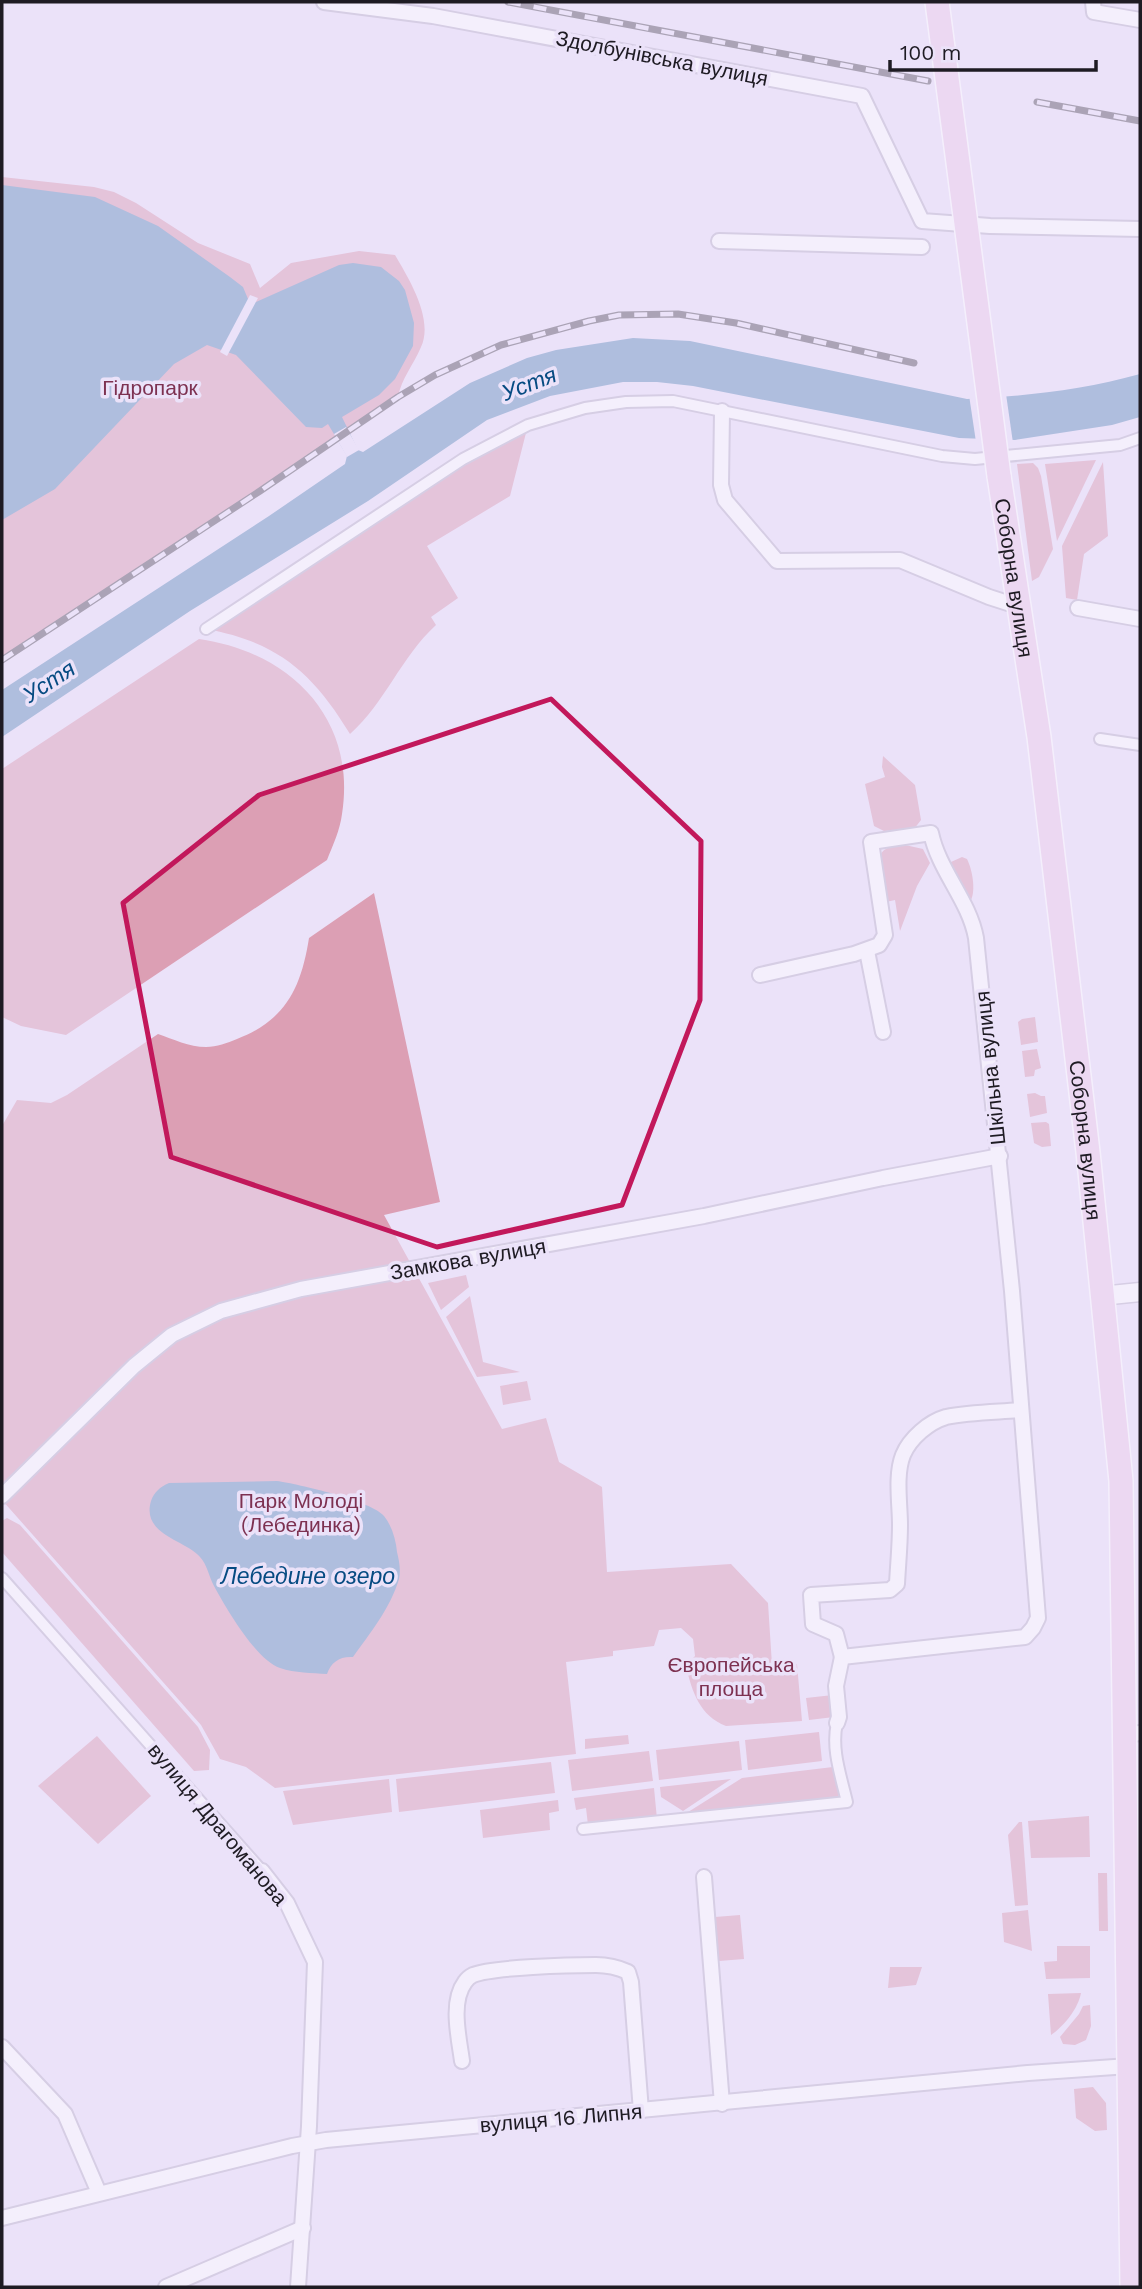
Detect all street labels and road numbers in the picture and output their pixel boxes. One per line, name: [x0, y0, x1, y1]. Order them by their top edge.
street label: Здолбунівська вулиця: [554, 25, 770, 91]
street label: Соборна вулиця: [990, 496, 1039, 659]
street label: Шкільна вулиця: [969, 990, 1011, 1146]
street label: Соборна вулиця: [1065, 1059, 1107, 1221]
street label: Замкова вулиця: [388, 1233, 548, 1285]
street label: вулиця Драгоманова: [143, 1738, 293, 1910]
street label: вулиця 16 Липня: [479, 2098, 643, 2138]

